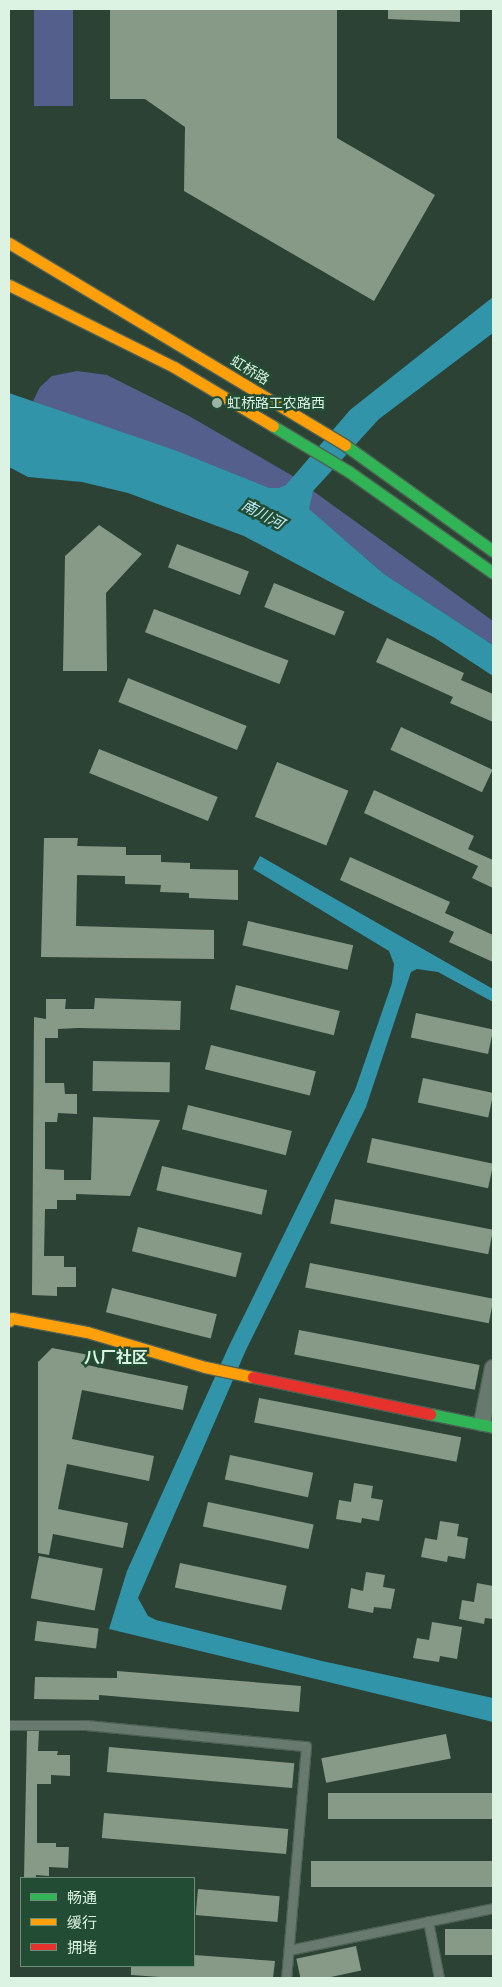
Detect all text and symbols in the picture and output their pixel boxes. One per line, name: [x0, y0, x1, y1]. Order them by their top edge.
street label: 虹桥路: [228, 352, 272, 388]
place label: 虹桥路工农路西: [227, 395, 325, 411]
marker: 虹桥路工农路西: [211, 397, 223, 409]
water label: 南川河: [239, 495, 287, 533]
district label: 八厂社区: [84, 1347, 148, 1367]
legend: [20, 1877, 195, 1967]
text: 畅通: [67, 1887, 97, 1907]
text: 缓行: [67, 1912, 97, 1932]
text: 拥堵: [67, 1937, 97, 1957]

